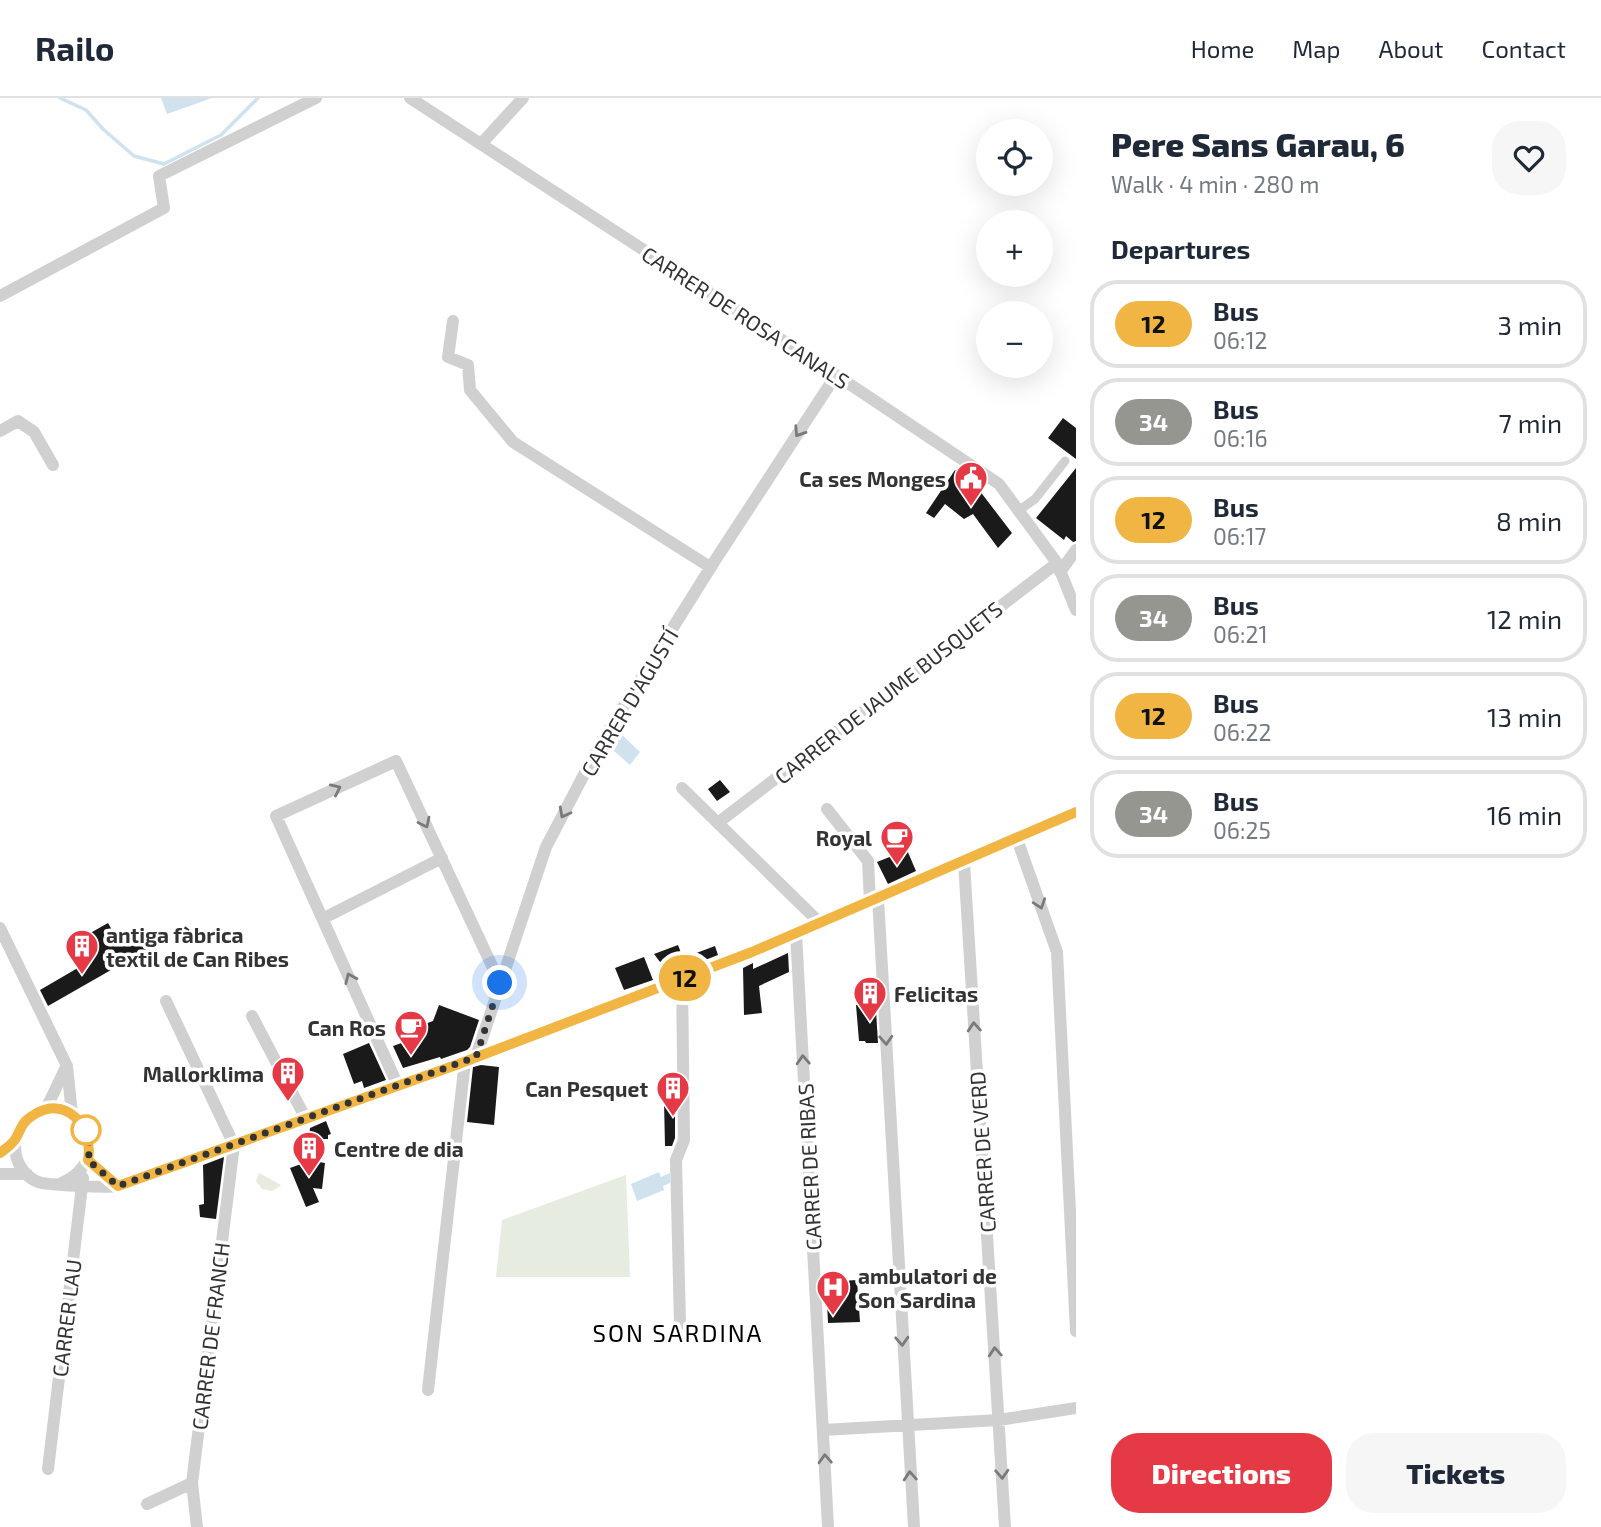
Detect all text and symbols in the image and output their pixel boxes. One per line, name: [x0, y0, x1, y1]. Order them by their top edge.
text: Railo: [35, 28, 115, 68]
text: Home: [1191, 34, 1254, 63]
text: Map: [1292, 34, 1340, 63]
text: About: [1378, 34, 1444, 63]
text: Contact: [1482, 34, 1566, 63]
map controls: [976, 119, 1053, 378]
button: locate: [976, 119, 1053, 196]
button: heart: [1492, 121, 1566, 195]
text: Pere Sans Garau, 6: [1111, 124, 1405, 164]
text: Walk · 4 min · 280 m: [1111, 170, 1319, 198]
button: +: [976, 210, 1053, 287]
text: Departures: [1111, 233, 1250, 264]
street label: CARRER DE ROSA CANALS: [638, 241, 854, 393]
text: Bus: [1213, 295, 1259, 326]
button: −: [976, 301, 1053, 378]
text: 12: [1141, 309, 1166, 338]
text: 3 min: [1497, 309, 1562, 340]
text: 06:12: [1213, 326, 1268, 354]
text: Bus: [1213, 393, 1259, 424]
text: 34: [1139, 407, 1168, 436]
text: 7 min: [1499, 407, 1562, 438]
one-way arrow: [794, 424, 807, 437]
text: 06:16: [1213, 424, 1268, 452]
public building icon: Ca ses Monges: [952, 459, 990, 508]
place label: Ca ses Monges: [799, 466, 946, 491]
text: Bus: [1213, 491, 1259, 522]
text: 12: [1141, 505, 1166, 534]
text: 8 min: [1496, 505, 1562, 536]
text: 06:17: [1213, 522, 1266, 550]
text: Bus: [1213, 589, 1259, 620]
street label: CARRER DE JAUME BUSQUETS: [769, 595, 1007, 789]
text: 34: [1139, 603, 1168, 632]
text: 12 min: [1487, 603, 1562, 634]
text: 06:21: [1213, 620, 1268, 648]
street label: CARRER D'AGUSTÍ: [575, 623, 683, 780]
text: Bus: [1213, 687, 1259, 718]
text: 12: [1141, 701, 1166, 730]
text: 13 min: [1487, 701, 1562, 732]
text: 06:22: [1213, 718, 1271, 746]
one-way arrow: [329, 783, 341, 797]
text: Bus: [1213, 785, 1259, 816]
text: 34: [1139, 799, 1168, 828]
text: 16 min: [1487, 799, 1562, 830]
one-way arrow: [559, 806, 572, 818]
one-way arrow: [417, 816, 431, 828]
text: 06:25: [1213, 816, 1271, 844]
cafe icon: Royal: [878, 818, 916, 867]
place label: Royal: [816, 825, 872, 851]
one-way arrow: [1032, 897, 1046, 909]
place label: antiga fàbrica textil de Can Ribes: [106, 922, 289, 971]
building icon: antiga fàbrica textil de Can Ribes: [63, 927, 101, 976]
line badge: 12: [654, 955, 716, 1001]
text: 12: [673, 963, 697, 992]
your location: [482, 965, 517, 1000]
one-way arrow: [344, 973, 358, 986]
building icon: Felicitas: [851, 974, 889, 1023]
place label: Felicitas: [894, 981, 978, 1006]
cafe icon: Can Ros: [392, 1008, 430, 1057]
place label: Can Ros: [308, 1015, 386, 1040]
one-way arrow: [967, 1021, 982, 1032]
one-way arrow: [879, 1035, 894, 1046]
building icon: Mallorklima: [269, 1054, 307, 1103]
one-way arrow: [796, 1055, 811, 1066]
place label: Mallorklima: [143, 1061, 264, 1086]
building icon: Can Pesquet: [654, 1069, 692, 1118]
street label: CARRER DE VERD: [964, 1070, 1000, 1234]
place label: Can Pesquet: [525, 1076, 648, 1101]
street label: CARRER DE RIBAS: [792, 1083, 826, 1251]
unlabelled marker: [71, 1115, 101, 1145]
building icon: Centre de dia: [290, 1129, 328, 1178]
place label: Centre de dia: [334, 1136, 464, 1161]
street label: CARRER DE FRANCH: [186, 1241, 234, 1431]
street label: CARRER LAU: [46, 1258, 86, 1378]
place label: ambulatori de Son Sardina: [858, 1263, 997, 1312]
hospital icon: ambulatori de Son Sardina: [814, 1268, 852, 1317]
district label: SON SARDINA: [592, 1318, 764, 1347]
one-way arrow: [895, 1335, 910, 1346]
one-way arrow: [987, 1346, 1002, 1357]
button: Directions: [1111, 1433, 1332, 1513]
button: Tickets: [1346, 1433, 1566, 1513]
one-way arrow: [817, 1453, 832, 1464]
one-way arrow: [994, 1468, 1009, 1479]
one-way arrow: [903, 1470, 918, 1481]

